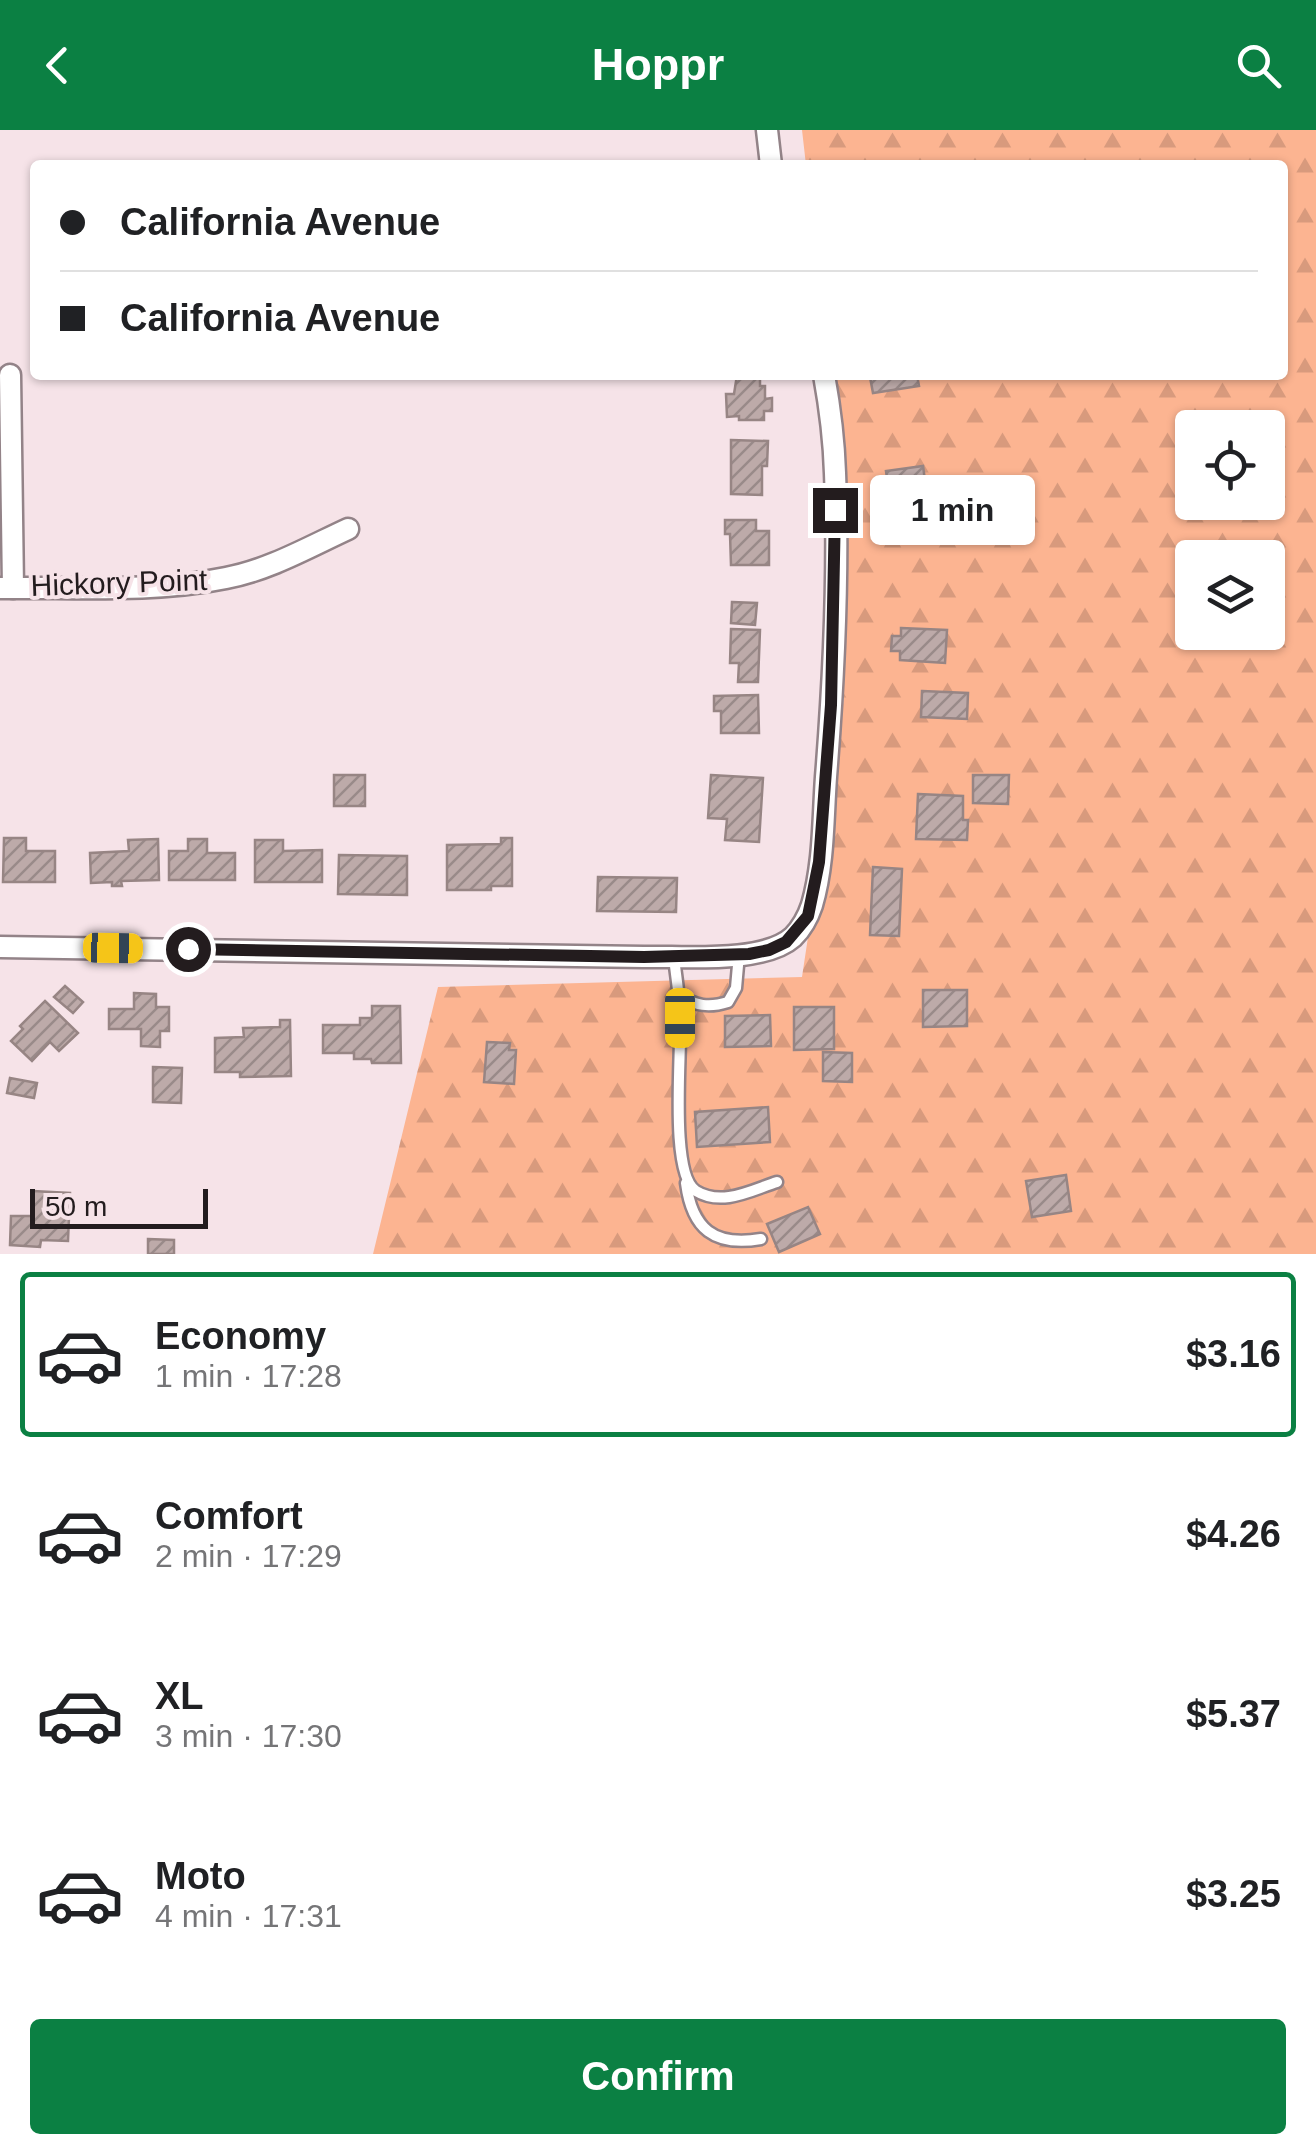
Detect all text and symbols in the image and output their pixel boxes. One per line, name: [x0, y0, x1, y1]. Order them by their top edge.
icon: back: [30, 38, 85, 93]
icon: search: [1231, 38, 1286, 93]
text: Hoppr: [592, 39, 724, 90]
text: California Avenue: [120, 201, 440, 243]
text: California Avenue: [120, 297, 440, 339]
map controls: [1175, 410, 1285, 650]
button: locate: [1175, 410, 1285, 520]
callout: 1 min: [870, 475, 1035, 545]
route end: [813, 488, 858, 533]
text: 1 min: [911, 492, 994, 528]
button: layers: [1175, 540, 1285, 650]
street label: Hickory Point: [30, 563, 209, 602]
route start: [166, 927, 211, 972]
car: [83, 932, 143, 964]
car: [665, 988, 695, 1048]
scale bar: [30, 1184, 208, 1228]
text: 50 m: [45, 1191, 107, 1222]
icon: car: [35, 1310, 125, 1400]
text: Economy: [155, 1315, 326, 1357]
text: $3.16: [1186, 1333, 1281, 1375]
text: 1 min · 17:28: [155, 1358, 342, 1394]
icon: car: [35, 1490, 125, 1580]
text: Comfort: [155, 1495, 303, 1537]
text: $4.26: [1186, 1513, 1281, 1555]
text: 2 min · 17:29: [155, 1538, 342, 1574]
icon: car: [35, 1670, 125, 1760]
text: XL: [155, 1675, 204, 1717]
text: $5.37: [1186, 1693, 1281, 1735]
text: 3 min · 17:30: [155, 1718, 342, 1754]
icon: car: [35, 1850, 125, 1940]
text: Moto: [155, 1855, 246, 1897]
text: $3.25: [1186, 1873, 1281, 1915]
text: 4 min · 17:31: [155, 1898, 342, 1934]
button: Confirm: [30, 2019, 1286, 2134]

